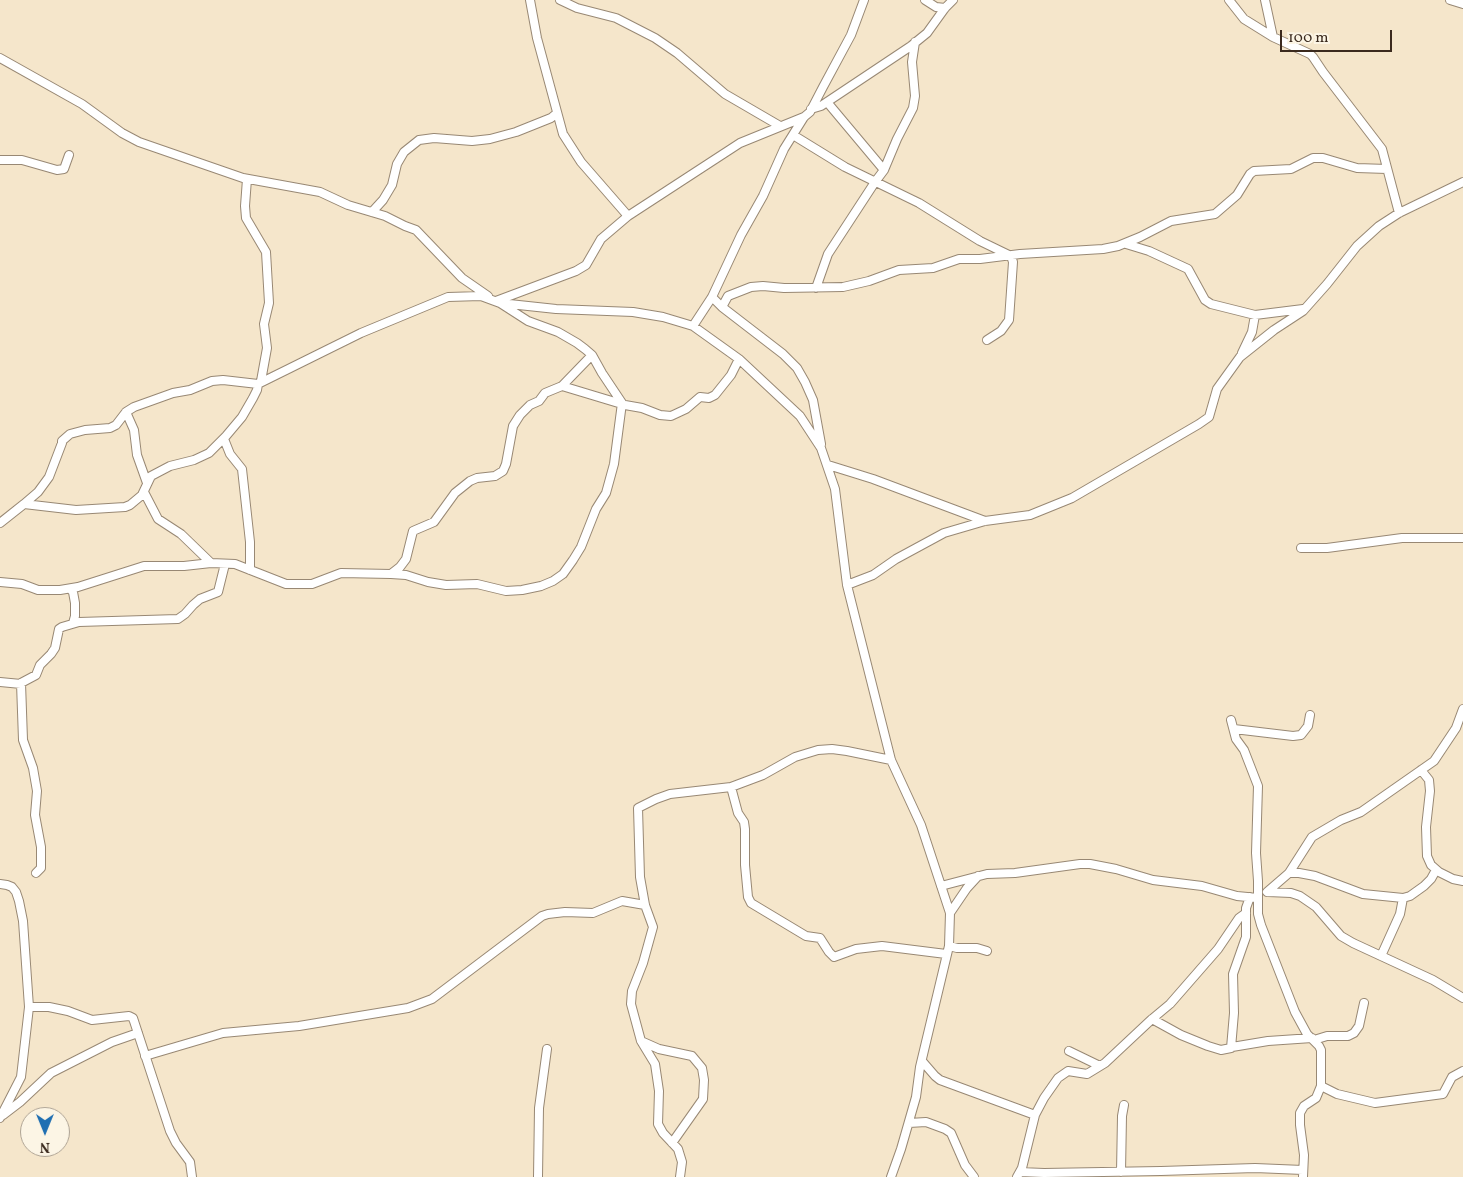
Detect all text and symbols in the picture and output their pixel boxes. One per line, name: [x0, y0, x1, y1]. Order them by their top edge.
scale bar: [1283, 20, 1396, 52]
text: 100 m: [1288, 28, 1328, 49]
north arrow: [20, 1107, 70, 1157]
text: N: [40, 1137, 50, 1156]

